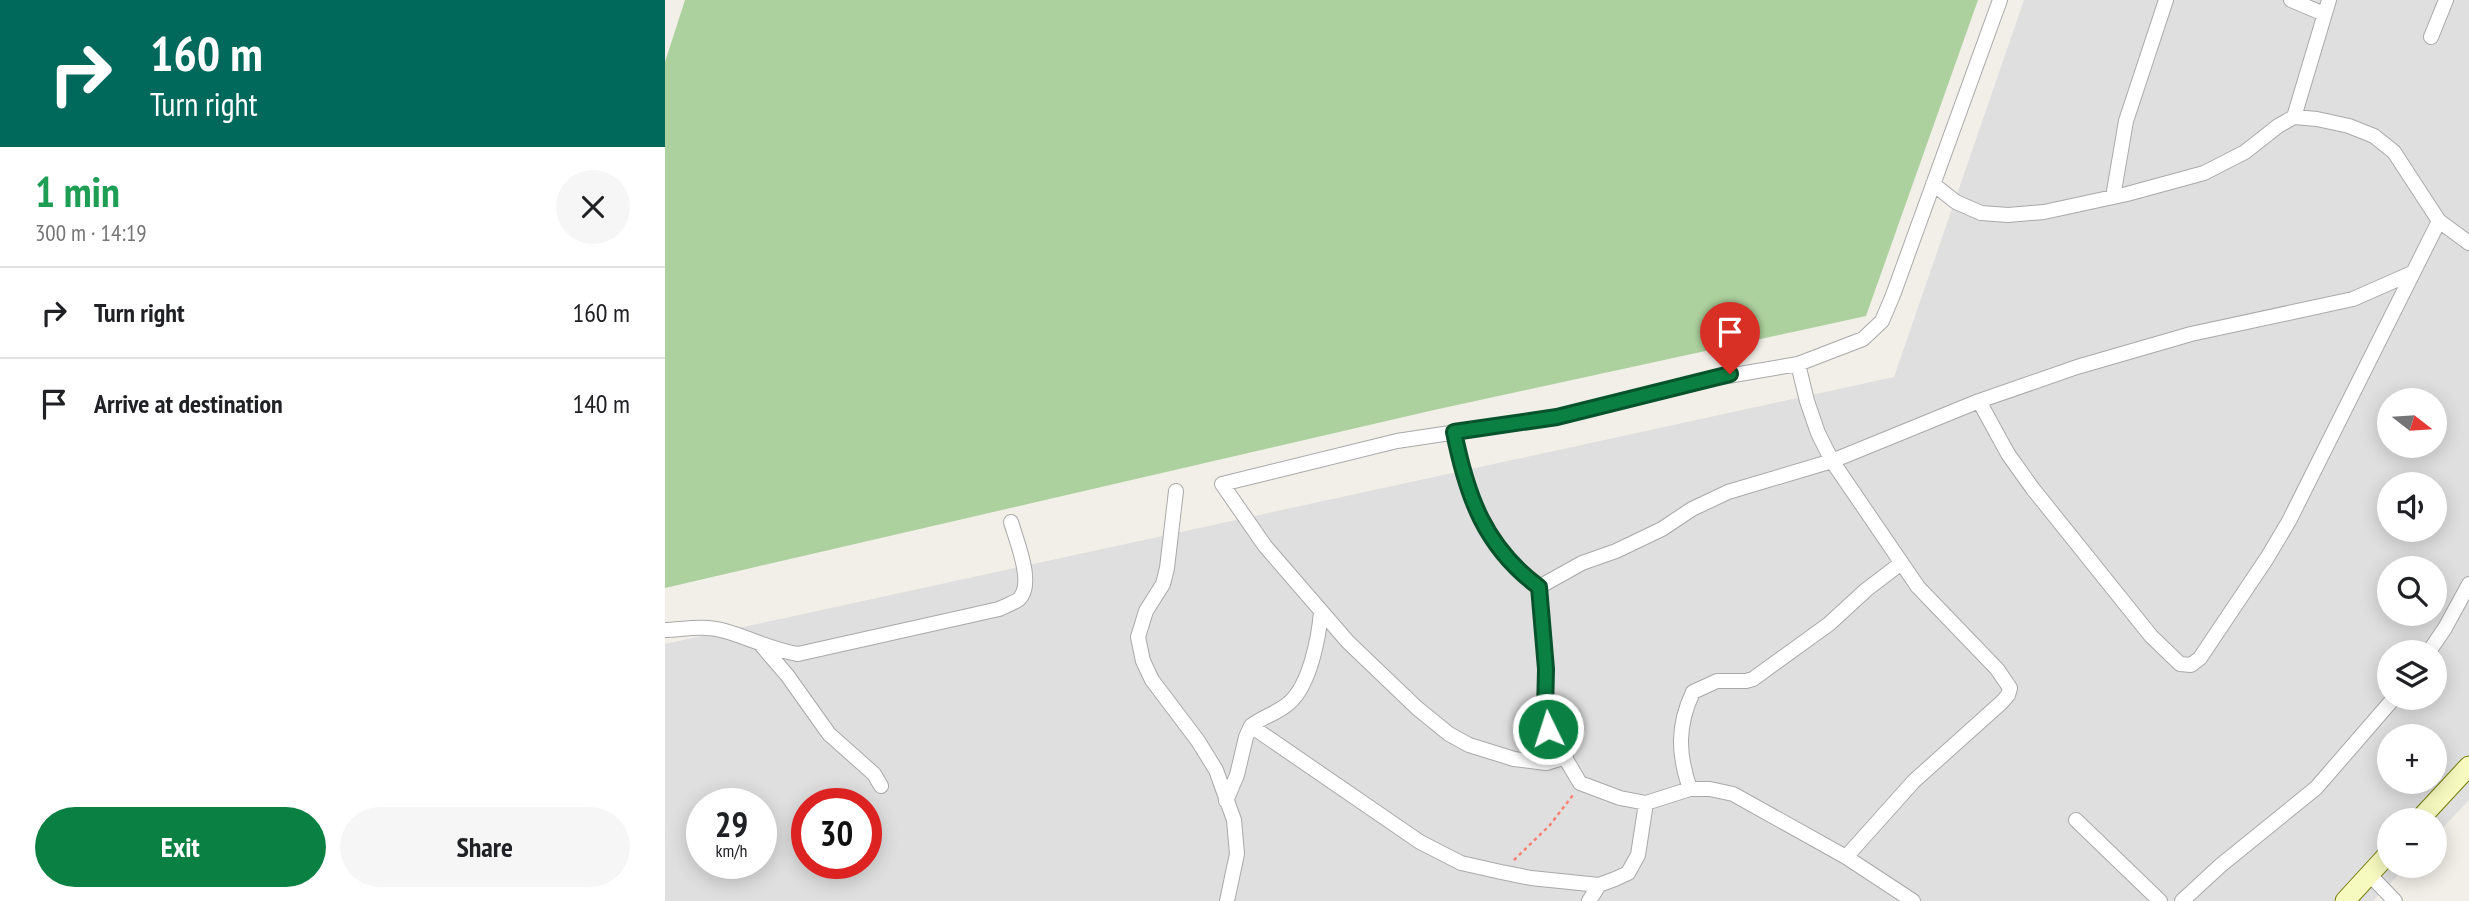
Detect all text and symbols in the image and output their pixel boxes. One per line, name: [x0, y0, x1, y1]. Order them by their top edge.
text: 160 m: [150, 21, 263, 85]
icon: right: [35, 28, 126, 119]
text: Turn right: [150, 83, 258, 125]
text: 1 min: [35, 164, 120, 219]
button: close: [556, 170, 630, 244]
text: 300 m · 14:19: [35, 218, 147, 247]
icon: right: [35, 294, 73, 332]
text: Turn right: [94, 296, 185, 329]
text: 160 m: [572, 296, 630, 329]
pin: [1700, 302, 1760, 374]
icon: arrive: [1711, 313, 1749, 351]
icon: arrive: [35, 385, 73, 423]
text: Arrive at destination: [94, 387, 283, 420]
text: 140 m: [572, 387, 630, 420]
north arrow: [2377, 388, 2447, 458]
map controls: [2377, 388, 2447, 878]
button: sound: [2377, 472, 2447, 542]
button: search: [2377, 556, 2447, 626]
button: layers: [2377, 640, 2447, 710]
position arrow: [1511, 692, 1585, 766]
button: +: [2377, 724, 2447, 794]
speed limit sign: 30: [791, 788, 882, 879]
text: 29: [715, 801, 748, 847]
button: Exit: [35, 807, 326, 887]
button: Share: [340, 807, 630, 887]
button: −: [2377, 808, 2447, 878]
text: km/h: [716, 839, 747, 862]

